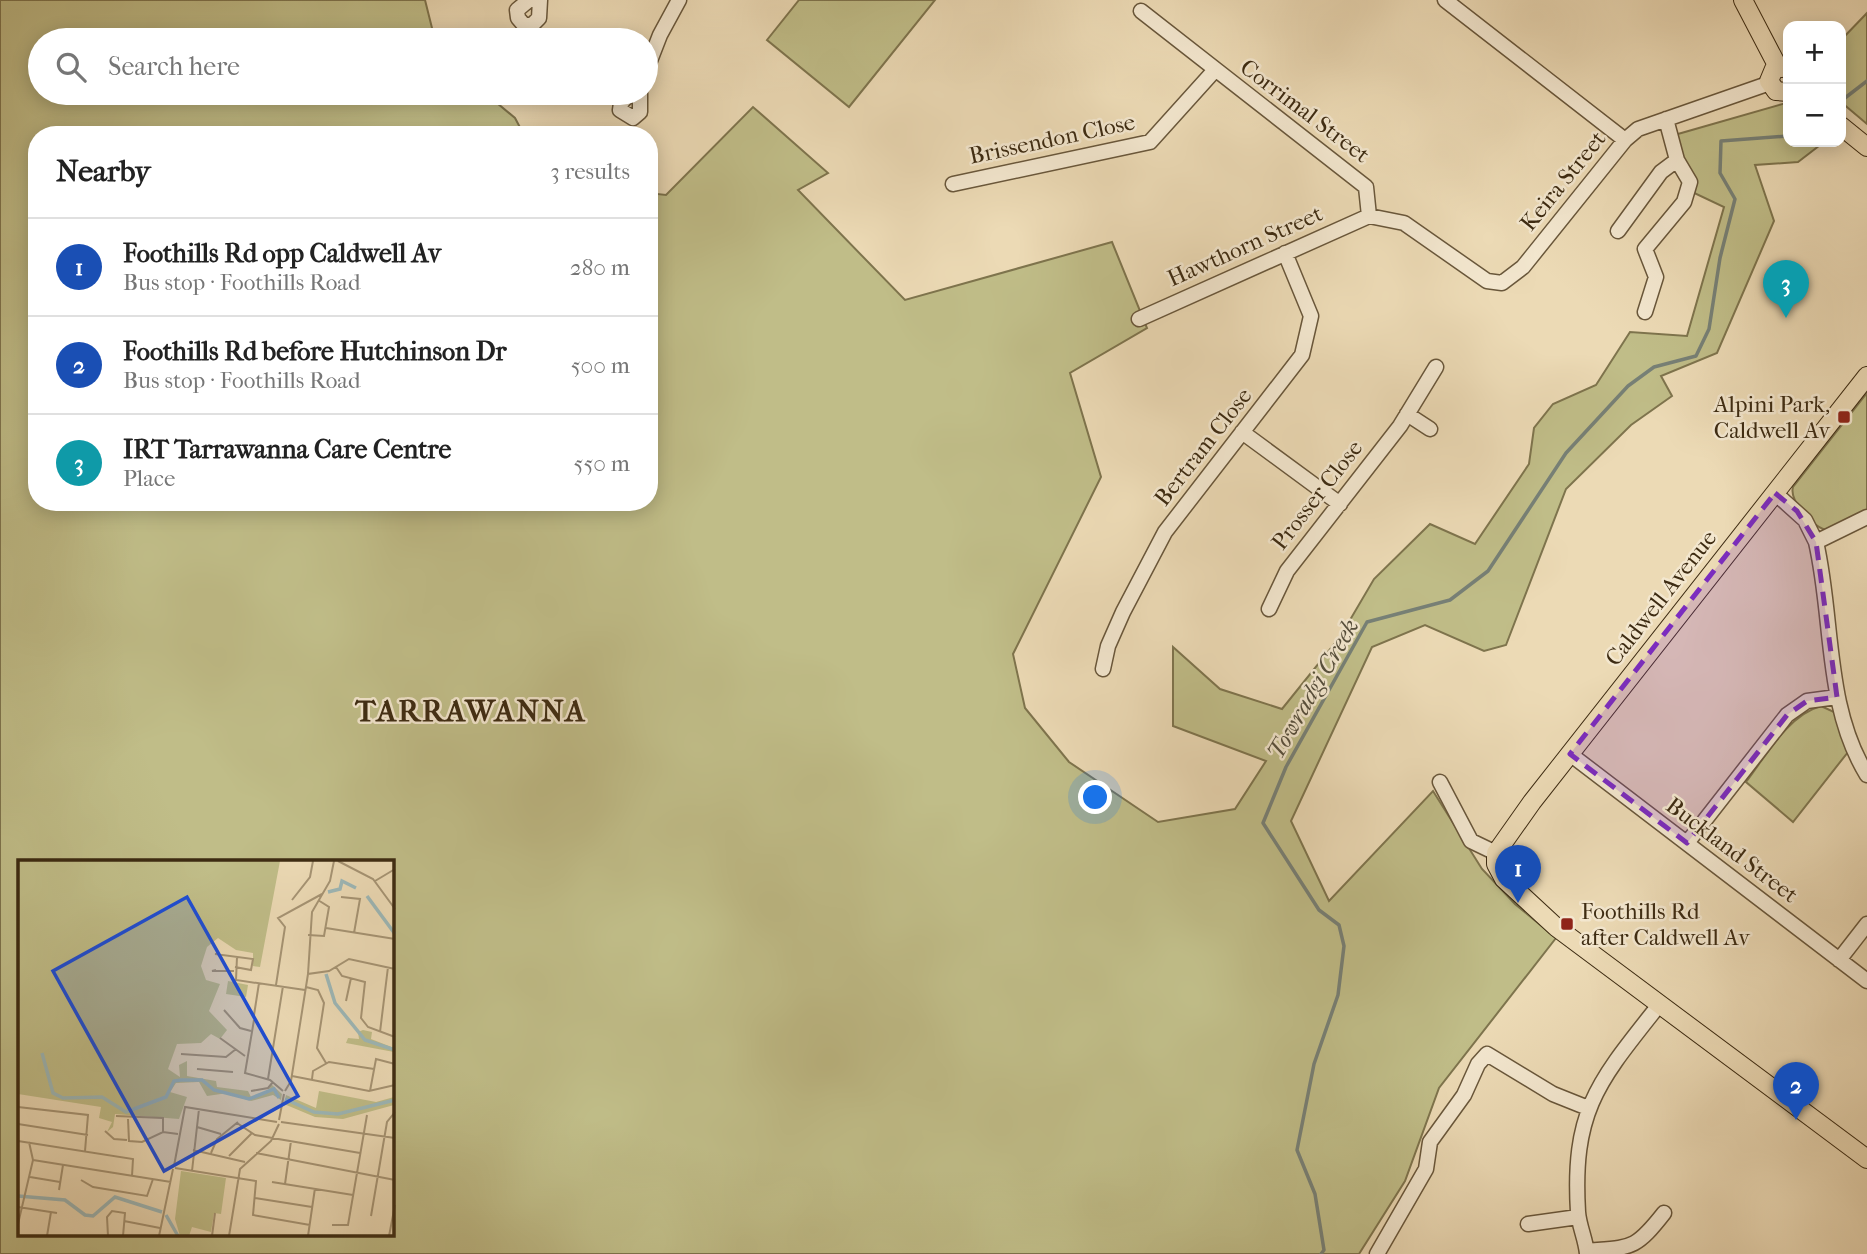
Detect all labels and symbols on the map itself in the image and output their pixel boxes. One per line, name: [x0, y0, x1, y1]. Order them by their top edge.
street label: Corrimal Street: [1235, 54, 1375, 168]
street label: Brissendon Close: [967, 108, 1137, 170]
street label: Keira Street: [1515, 126, 1611, 236]
street label: Hawthorn Street: [1163, 200, 1327, 292]
pin: 3: [1763, 260, 1809, 318]
street label: Bertram Close: [1149, 383, 1257, 511]
place label: Alpini Park, Caldwell Av: [1713, 391, 1831, 444]
marker: Alpini Park, Caldwell Av: [1836, 409, 1852, 425]
street label: Prosser Close: [1266, 435, 1368, 555]
street label: Caldwell Avenue: [1600, 525, 1722, 671]
water label: Towradgi Creek: [1262, 614, 1364, 764]
district label: TARRAWANNA: [354, 694, 587, 729]
your location: [1078, 780, 1112, 814]
street label: Buckland Street: [1661, 792, 1803, 908]
pin: 1: [1495, 845, 1541, 903]
inset map: [18, 860, 394, 1236]
place label: Foothills Rd after Caldwell Av: [1581, 898, 1751, 951]
marker: Foothills Rd after Caldwell Av: [1559, 916, 1575, 932]
pin: 2: [1773, 1062, 1819, 1120]

